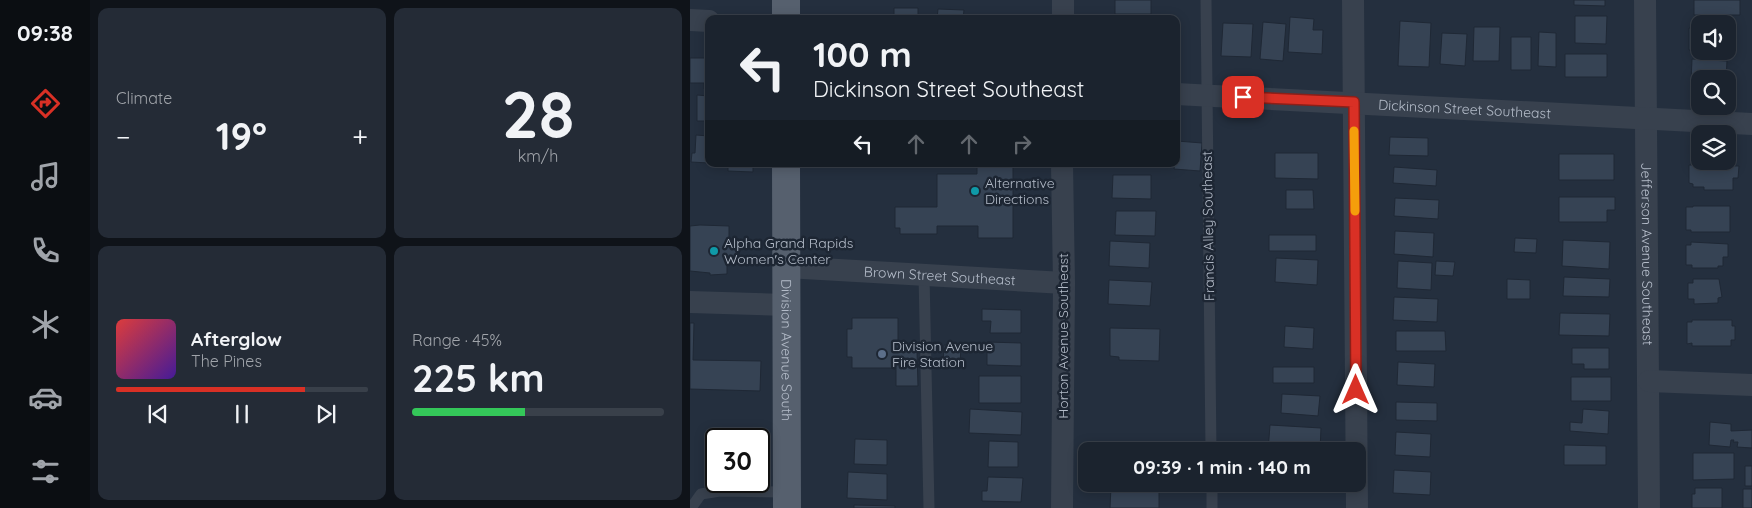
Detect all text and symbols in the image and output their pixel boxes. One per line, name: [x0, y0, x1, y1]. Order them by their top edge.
map controls: [1691, 15, 1736, 170]
button: sound: [1691, 15, 1736, 60]
text: 09:38: [17, 19, 73, 47]
text: 100 m: [813, 32, 912, 76]
icon: left: [730, 35, 795, 100]
button: search: [1691, 70, 1736, 115]
text: 28: [502, 73, 574, 154]
text: Dickinson Street Southeast: [813, 75, 1084, 103]
pin: [1222, 76, 1264, 118]
icon: arrive: [1229, 83, 1257, 111]
icon: directions: [28, 86, 63, 121]
text: Climate: [116, 88, 172, 108]
street label: Dickinson Street Southeast: [1378, 96, 1552, 123]
text: 19°: [216, 112, 267, 160]
text: −: [116, 119, 131, 154]
text: +: [352, 119, 368, 154]
button: layers: [1691, 125, 1736, 170]
icon: left: [849, 130, 877, 158]
icon: ahead: [902, 130, 930, 158]
icon: ahead: [955, 130, 983, 158]
icon: right: [1008, 130, 1036, 158]
text: km/h: [518, 146, 558, 166]
street label: Francis Alley Southeast: [1198, 151, 1218, 301]
icon: music: [28, 159, 63, 194]
street label: Jefferson Avenue Southeast: [1637, 162, 1657, 346]
place label: Alternative Directions: [985, 174, 1055, 208]
marker: Alternative Directions: [969, 185, 981, 197]
icon: phone: [28, 233, 63, 268]
place label: Alpha Grand Rapids Women's Center: [724, 234, 853, 268]
marker: Alpha Grand Rapids Women's Center: [708, 245, 720, 257]
street label: Horton Avenue Southeast: [1054, 253, 1072, 419]
street label: Brown Street Southeast: [863, 262, 1016, 289]
street label: Division Avenue South: [777, 279, 796, 421]
icon: climate: [28, 307, 63, 342]
text: Afterglow: [191, 327, 282, 351]
text: Range · 45%: [412, 330, 502, 350]
place label: Division Avenue Fire Station: [892, 337, 993, 371]
marker: Division Avenue Fire Station: [876, 348, 888, 360]
text: The Pines: [191, 351, 262, 371]
text: 225 km: [412, 354, 544, 402]
position arrow: [1329, 363, 1381, 415]
icon: car: [28, 380, 63, 415]
icon: previous: [144, 400, 172, 428]
icon: pause: [228, 400, 256, 428]
icon: next: [312, 400, 340, 428]
speed limit sign: 30: [705, 428, 770, 493]
icon: filters: [28, 454, 63, 489]
text: 09:39 · 1 min · 140 m: [1133, 455, 1311, 479]

